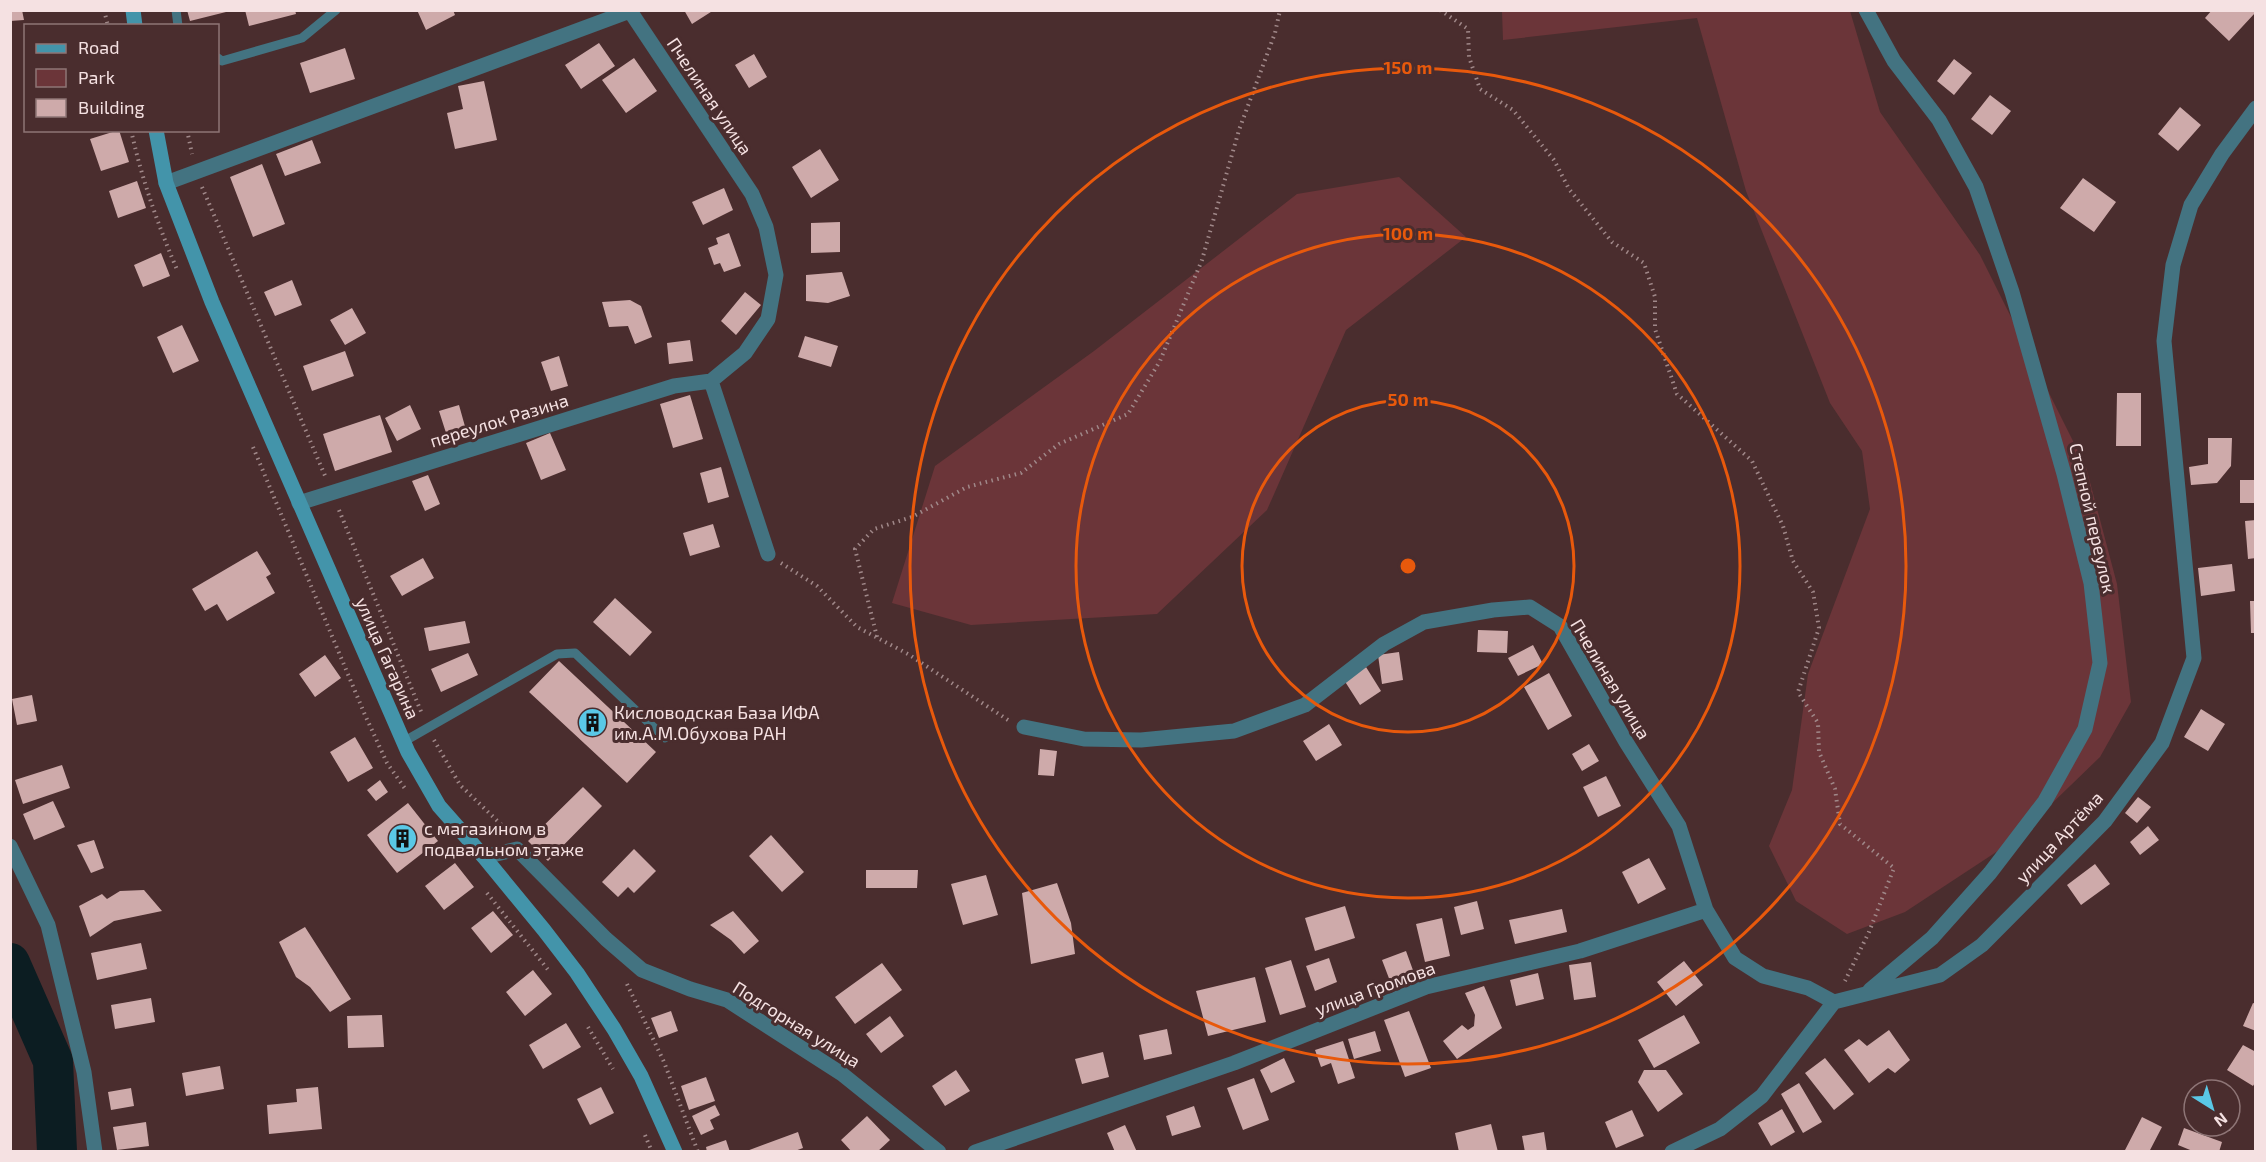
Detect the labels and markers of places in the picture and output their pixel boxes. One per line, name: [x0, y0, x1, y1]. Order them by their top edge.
centre of rings: [1398, 556, 1418, 576]
place label: Кисловодская База ИФА им.А.М.Обухова РАН: [614, 701, 820, 744]
building icon: Кисловодская База ИФА им.А.М.Обухова РАН: [577, 706, 609, 738]
place label: с магазином в подвальном этаже: [424, 817, 584, 860]
building icon: с магазином в подвальном этаже: [387, 822, 419, 854]

